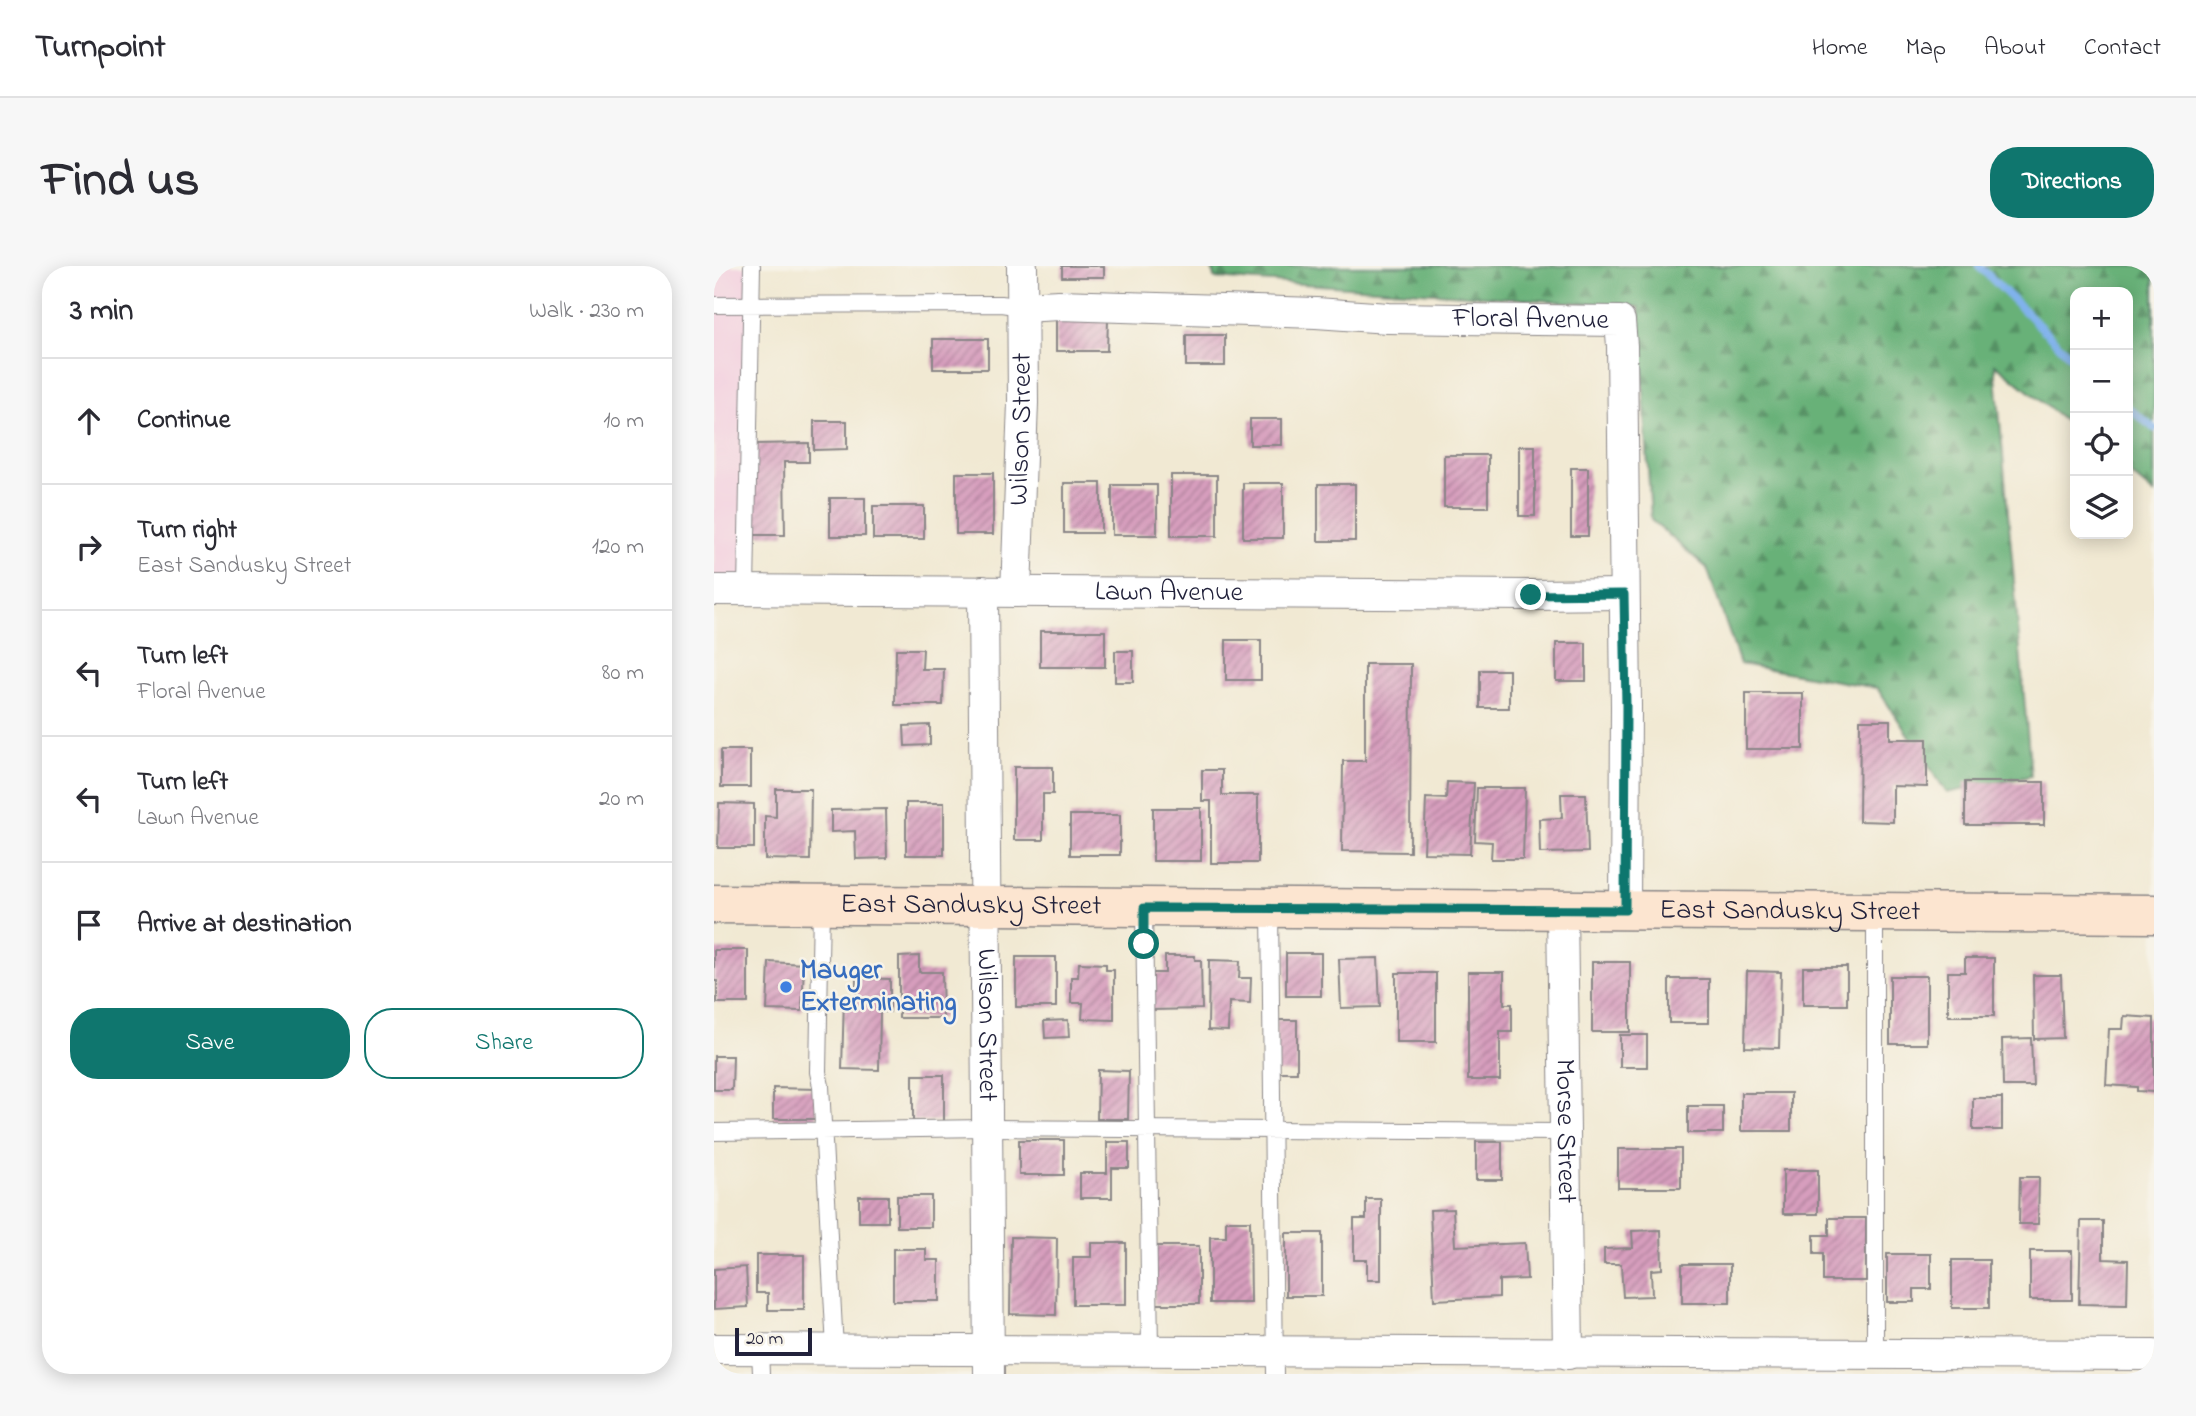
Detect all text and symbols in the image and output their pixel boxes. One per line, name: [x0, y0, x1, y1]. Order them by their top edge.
text: Turnpoint: [35, 24, 166, 72]
text: Home: [1812, 31, 1868, 66]
text: Map: [1906, 31, 1946, 66]
text: About: [1984, 31, 2046, 66]
text: Contact: [2084, 31, 2161, 66]
text: Find us: [42, 146, 199, 218]
button: Directions: [1990, 147, 2154, 218]
map controls: [2070, 287, 2133, 539]
button: +: [2070, 287, 2133, 350]
text: 3 min: [70, 290, 133, 334]
text: Walk · 230 m: [529, 295, 644, 328]
street label: Floral Avenue: [1451, 298, 1610, 341]
button: −: [2070, 350, 2133, 413]
street label: Wilson Street: [999, 352, 1044, 506]
icon: ahead: [70, 402, 108, 440]
text: Continue: [137, 402, 230, 440]
text: 10 m: [603, 405, 644, 438]
button: locate: [2070, 413, 2133, 476]
button: layers: [2070, 476, 2133, 539]
text: Turn right: [137, 512, 237, 550]
icon: right: [70, 528, 108, 566]
text: 120 m: [592, 531, 644, 564]
text: East Sandusky Street: [137, 550, 351, 583]
street label: Lawn Avenue: [1095, 572, 1244, 614]
route end: [1515, 579, 1546, 610]
text: Turn left: [137, 638, 228, 676]
icon: left: [70, 654, 108, 692]
text: 80 m: [602, 657, 644, 690]
text: Floral Avenue: [137, 676, 266, 709]
text: Turn left: [137, 764, 228, 802]
icon: left: [70, 780, 108, 818]
text: 20 m: [599, 783, 644, 816]
text: Lawn Avenue: [137, 802, 259, 835]
street label: East Sandusky Street: [840, 884, 1102, 927]
street label: East Sandusky Street: [1659, 890, 1921, 933]
icon: arrive: [70, 906, 108, 944]
text: Arrive at destination: [137, 906, 352, 944]
route start: [1128, 928, 1159, 959]
street label: Wilson Street: [965, 948, 1007, 1102]
place label: Mauger Exterminating: [800, 951, 957, 1025]
marker: Mauger Exterminating: [778, 979, 794, 995]
button: Save: [70, 1008, 350, 1079]
button: Share: [364, 1008, 644, 1079]
street label: Morse Street: [1544, 1058, 1586, 1204]
scale bar: [735, 1325, 812, 1357]
text: 20 m: [746, 1326, 783, 1353]

